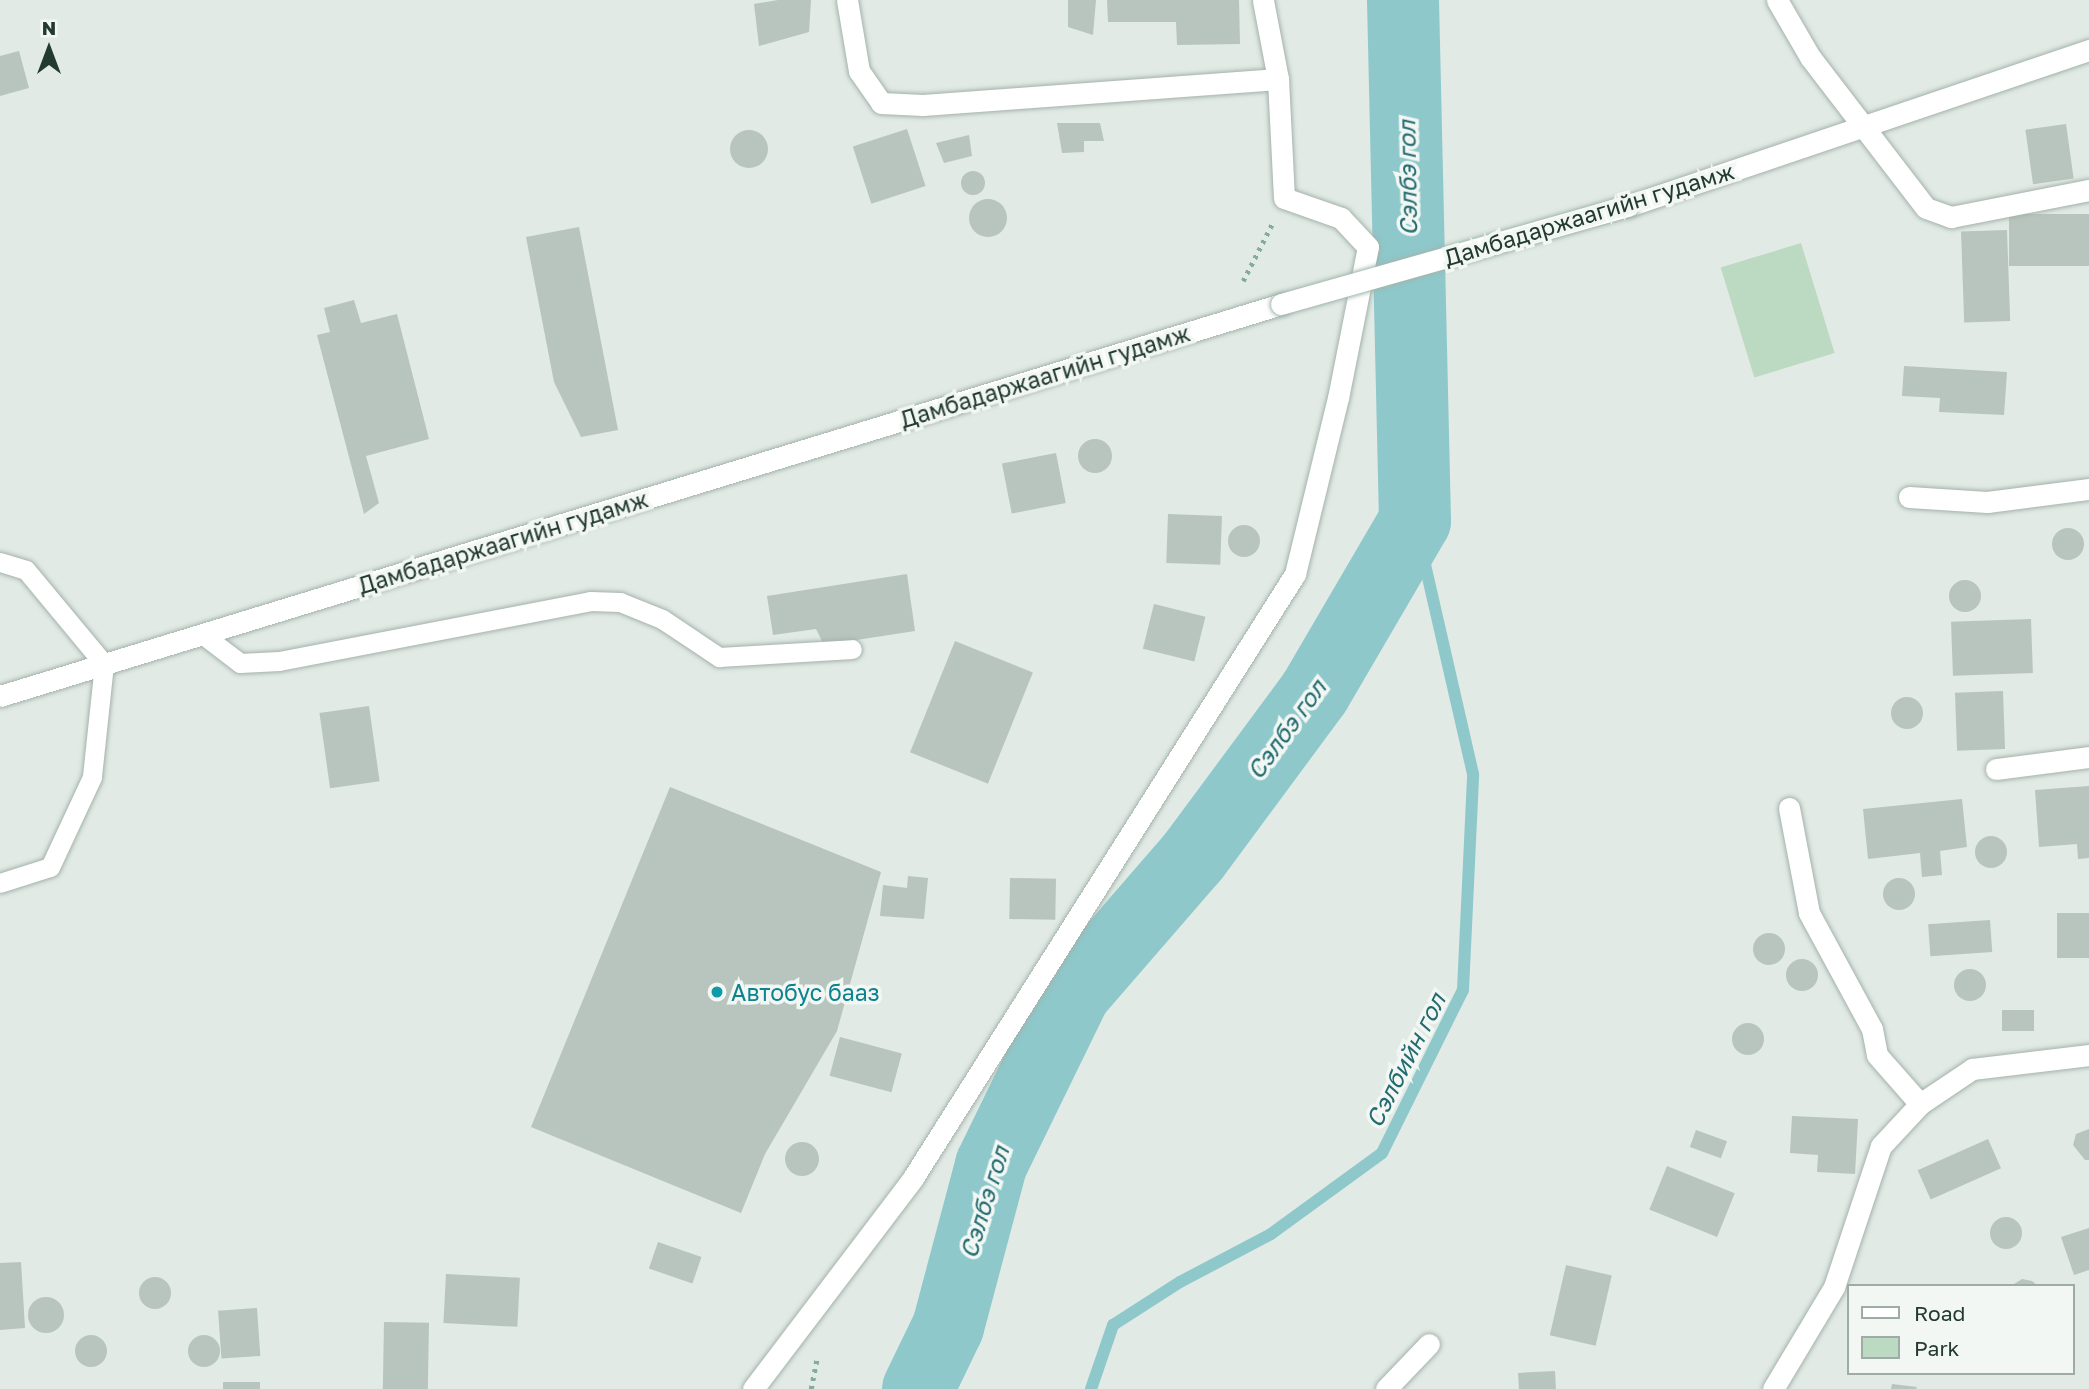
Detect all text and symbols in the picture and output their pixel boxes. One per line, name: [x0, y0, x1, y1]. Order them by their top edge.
north arrow: [14, 14, 84, 84]
text: N: [42, 16, 56, 39]
water label: Сэлбэ гол: [1392, 120, 1422, 236]
street label: Дамбадаржаагийн гудамж: [1441, 157, 1737, 271]
street label: Дамбадаржаагийн гудамж: [897, 319, 1193, 433]
street label: Дамбадаржаагийн гудамж: [355, 485, 651, 599]
water label: Сэлбэ гол: [1240, 674, 1332, 784]
place label: Автобус бааз: [731, 978, 880, 1006]
marker: Автобус бааз: [709, 984, 725, 1000]
water label: Сэлбийн гол: [1359, 988, 1451, 1132]
water label: Сэлбэ гол: [953, 1143, 1015, 1261]
legend: [1848, 1284, 2075, 1375]
text: Road: [1914, 1300, 1965, 1326]
text: Park: [1914, 1335, 1959, 1361]

